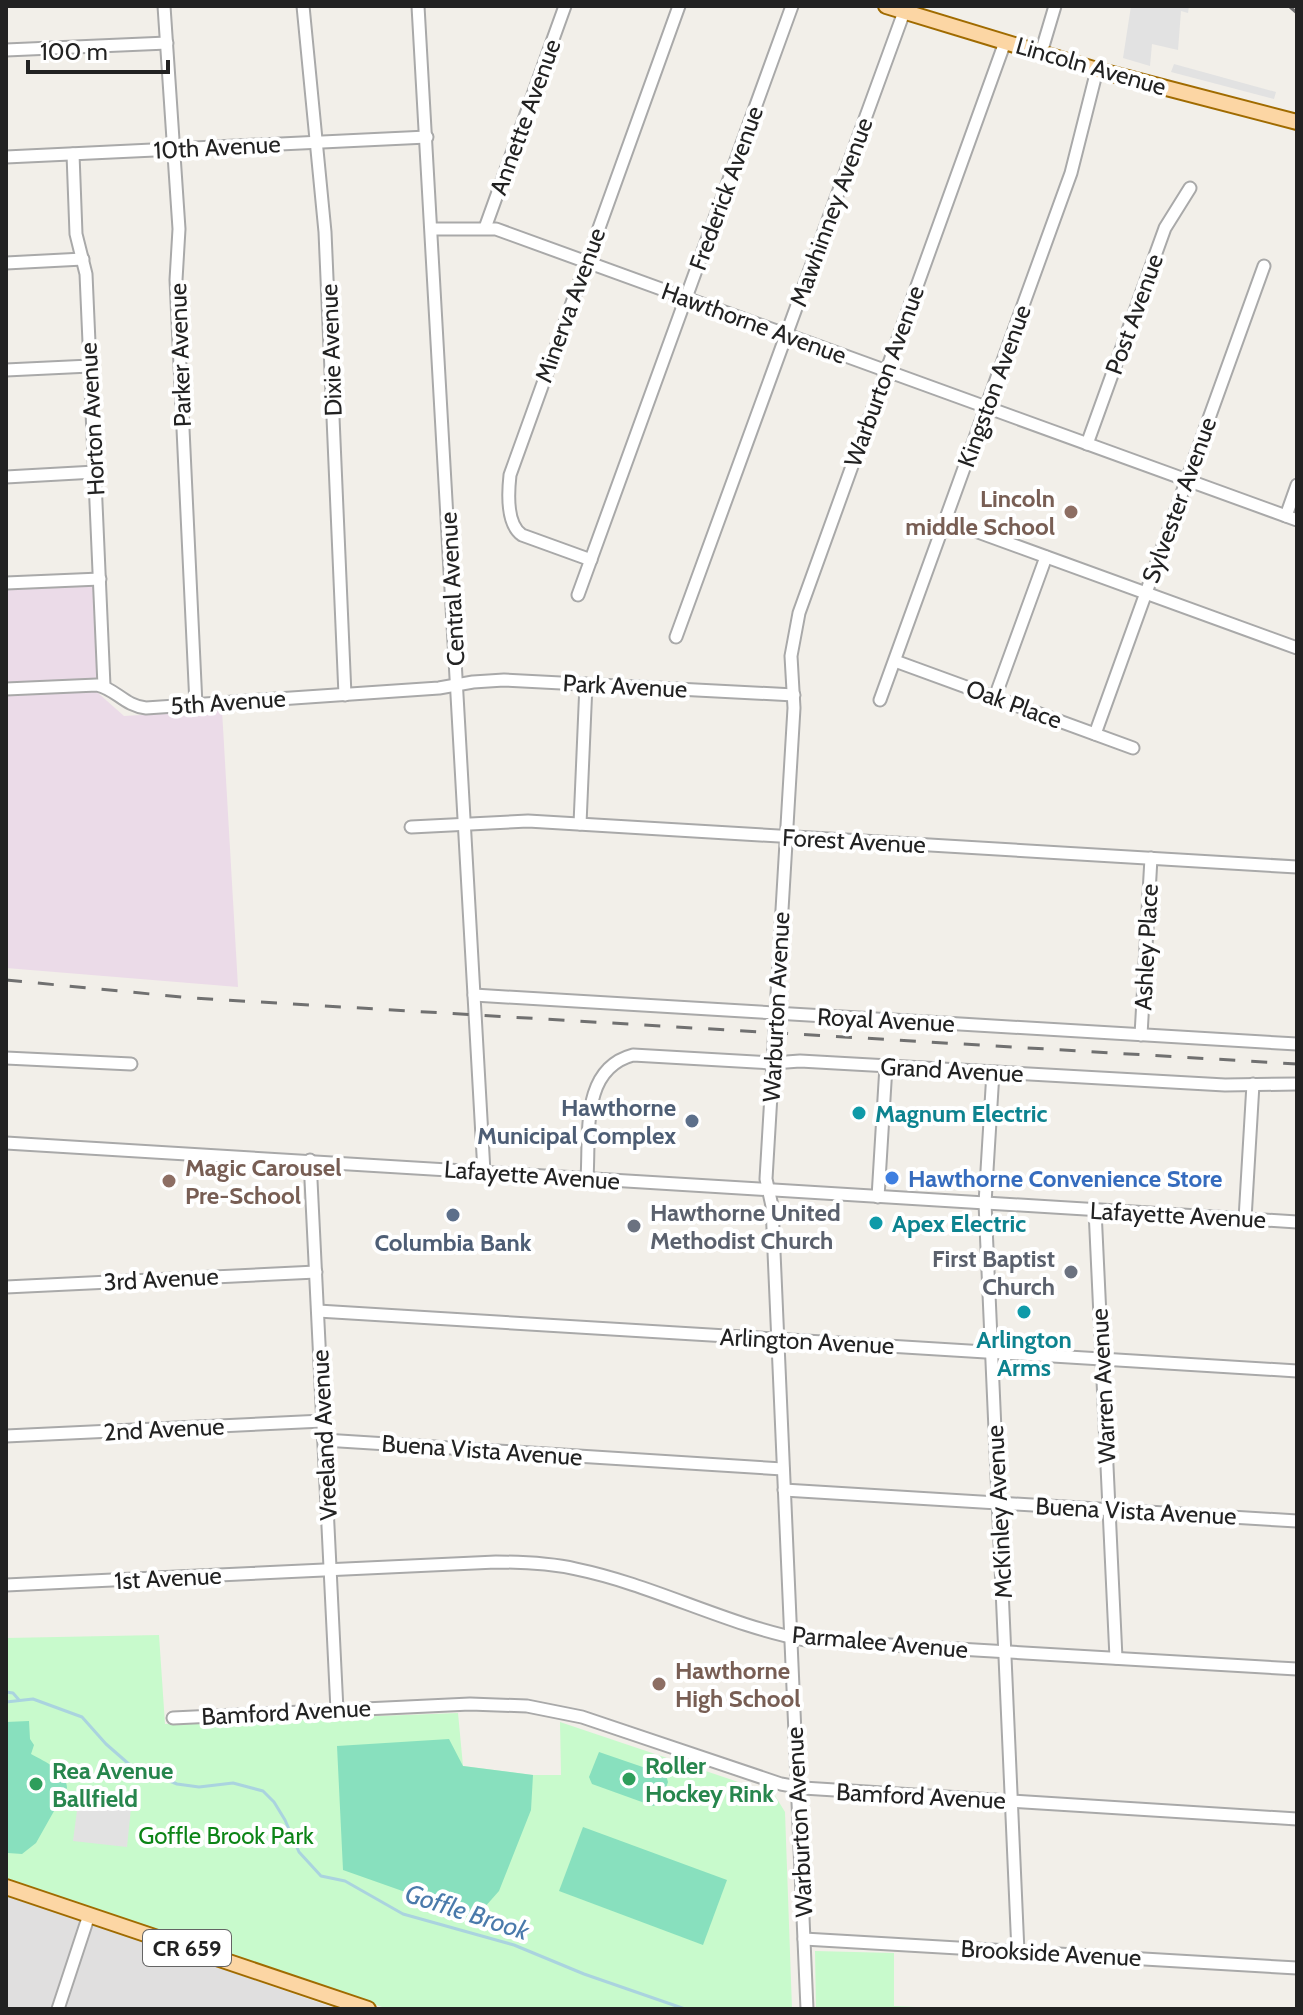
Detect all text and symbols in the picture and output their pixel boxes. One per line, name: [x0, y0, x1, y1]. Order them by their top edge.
scale bar: [28, 24, 168, 74]
street label: Lincoln Avenue: [1012, 31, 1170, 101]
street label: Annette Avenue: [483, 35, 567, 199]
text: 100 m: [40, 37, 108, 66]
street label: Frederick Avenue: [683, 102, 769, 274]
street label: Mawhinney Avenue: [783, 114, 879, 310]
street label: 10th Avenue: [153, 129, 281, 165]
street label: Minerva Avenue: [529, 224, 611, 386]
street label: Post Avenue: [1099, 250, 1169, 378]
street label: Hawthorne Avenue: [658, 276, 850, 370]
street label: Parker Avenue: [163, 282, 197, 428]
street label: Warburton Avenue: [838, 282, 930, 470]
street label: Dixie Avenue: [314, 283, 348, 417]
street label: Kingston Avenue: [951, 301, 1037, 471]
street label: Horton Avenue: [74, 342, 110, 496]
street label: Sylvester Avenue: [1136, 413, 1222, 587]
place label: Lincoln middle School: [905, 484, 1055, 541]
marker: Lincoln middle School: [1062, 503, 1080, 521]
street label: Central Avenue: [433, 511, 471, 667]
street label: Park Avenue: [562, 668, 688, 704]
street label: Oak Place: [962, 673, 1066, 735]
street label: 5th Avenue: [169, 684, 287, 720]
street label: Forest Avenue: [781, 823, 927, 859]
street label: Ashley Place: [1128, 883, 1164, 1011]
street label: Warburton Avenue: [757, 911, 795, 1103]
street label: Royal Avenue: [817, 1002, 955, 1038]
street label: Grand Avenue: [880, 1052, 1024, 1088]
place label: Hawthorne Municipal Complex: [477, 1093, 676, 1150]
place label: Magnum Electric: [875, 1099, 1048, 1128]
marker: Magnum Electric: [850, 1104, 868, 1122]
marker: Hawthorne Municipal Complex: [683, 1112, 701, 1130]
place label: Magic Carousel Pre-School: [185, 1153, 341, 1210]
street label: Lafayette Avenue: [443, 1154, 621, 1196]
place label: Hawthorne Convenience Store: [908, 1164, 1222, 1193]
marker: Hawthorne Convenience Store: [883, 1169, 901, 1187]
marker: Magic Carousel Pre-School: [160, 1172, 178, 1190]
street label: Lafayette Avenue: [1089, 1196, 1267, 1234]
place label: Hawthorne United Methodist Church: [650, 1198, 841, 1255]
marker: Columbia Bank: [444, 1206, 462, 1224]
place label: Apex Electric: [892, 1209, 1026, 1238]
marker: Apex Electric: [867, 1214, 885, 1232]
marker: Hawthorne United Methodist Church: [625, 1217, 643, 1235]
place label: Columbia Bank: [374, 1228, 532, 1257]
place label: First Baptist Church: [932, 1244, 1055, 1301]
street label: 3rd Avenue: [103, 1262, 219, 1296]
marker: First Baptist Church: [1062, 1263, 1080, 1281]
marker: Arlington Arms: [1015, 1303, 1033, 1321]
street label: Warren Avenue: [1084, 1308, 1122, 1464]
street label: Arlington Avenue: [719, 1322, 895, 1360]
place label: Arlington Arms: [976, 1325, 1072, 1382]
street label: Vreeland Avenue: [305, 1349, 343, 1521]
street label: 2nd Avenue: [103, 1411, 225, 1447]
street label: McKinley Avenue: [980, 1424, 1018, 1600]
street label: Buena Vista Avenue: [381, 1429, 583, 1471]
street label: Buena Vista Avenue: [1035, 1491, 1237, 1531]
street label: 1st Avenue: [114, 1561, 222, 1595]
street label: Parmalee Avenue: [791, 1620, 969, 1664]
place label: Hawthorne High School: [675, 1656, 800, 1713]
marker: Hawthorne High School: [650, 1675, 668, 1693]
street label: Bamford Avenue: [200, 1693, 372, 1731]
street label: Warburton Avenue: [780, 1726, 818, 1918]
place label: Roller Hockey Rink: [645, 1751, 774, 1808]
place label: Rea Avenue Ballfield: [52, 1756, 173, 1813]
marker: Roller Hockey Rink: [620, 1770, 638, 1788]
marker: Rea Avenue Ballfield: [27, 1775, 45, 1793]
street label: Bamford Avenue: [835, 1777, 1007, 1815]
park label: Goffle Brook Park: [138, 1821, 314, 1850]
water label: Goffle Brook: [401, 1877, 534, 1947]
road number: CR 659: [143, 1930, 231, 1966]
street label: Brookside Avenue: [960, 1934, 1142, 1972]

